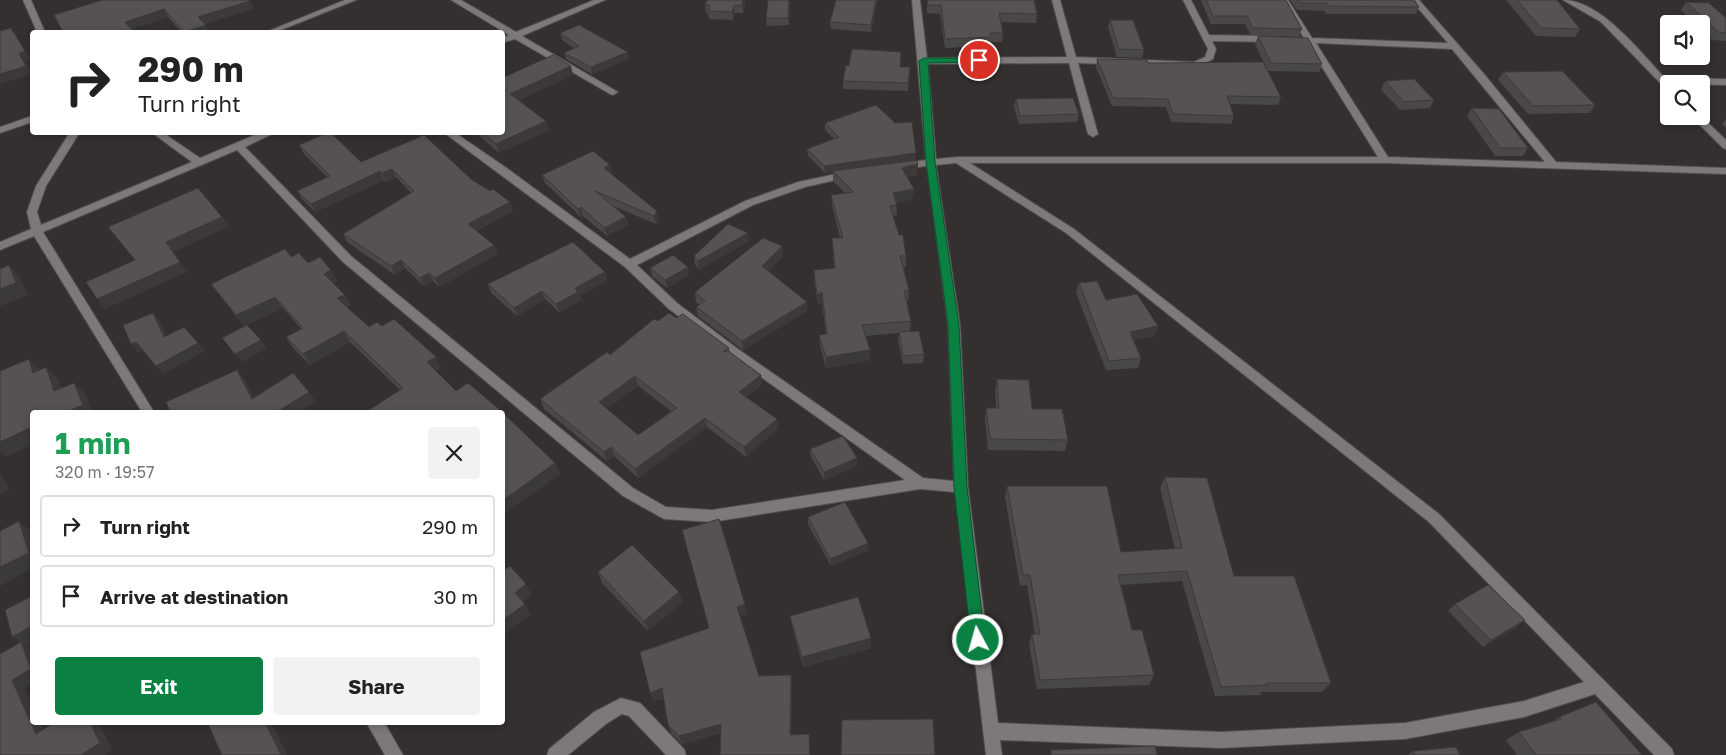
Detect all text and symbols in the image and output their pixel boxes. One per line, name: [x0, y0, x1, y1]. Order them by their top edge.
map controls: [1660, 15, 1710, 125]
button: sound: [1660, 15, 1710, 65]
pin: [958, 39, 1000, 81]
icon: arrive: [965, 46, 993, 74]
text: 290 m: [138, 48, 244, 90]
icon: right: [55, 50, 120, 115]
button: search: [1660, 75, 1710, 125]
text: Turn right: [138, 90, 241, 117]
text: 1 min: [55, 425, 131, 461]
button: close: [428, 427, 480, 479]
text: 320 m · 19:57: [55, 462, 155, 482]
icon: right: [57, 512, 85, 540]
text: Turn right: [100, 515, 190, 538]
text: 290 m: [422, 515, 478, 538]
icon: arrive: [57, 582, 85, 610]
text: Arrive at destination: [100, 585, 288, 608]
text: 30 m: [434, 585, 478, 608]
position arrow: [951, 613, 1003, 665]
button: Exit: [55, 657, 263, 715]
button: Share: [273, 657, 480, 715]

